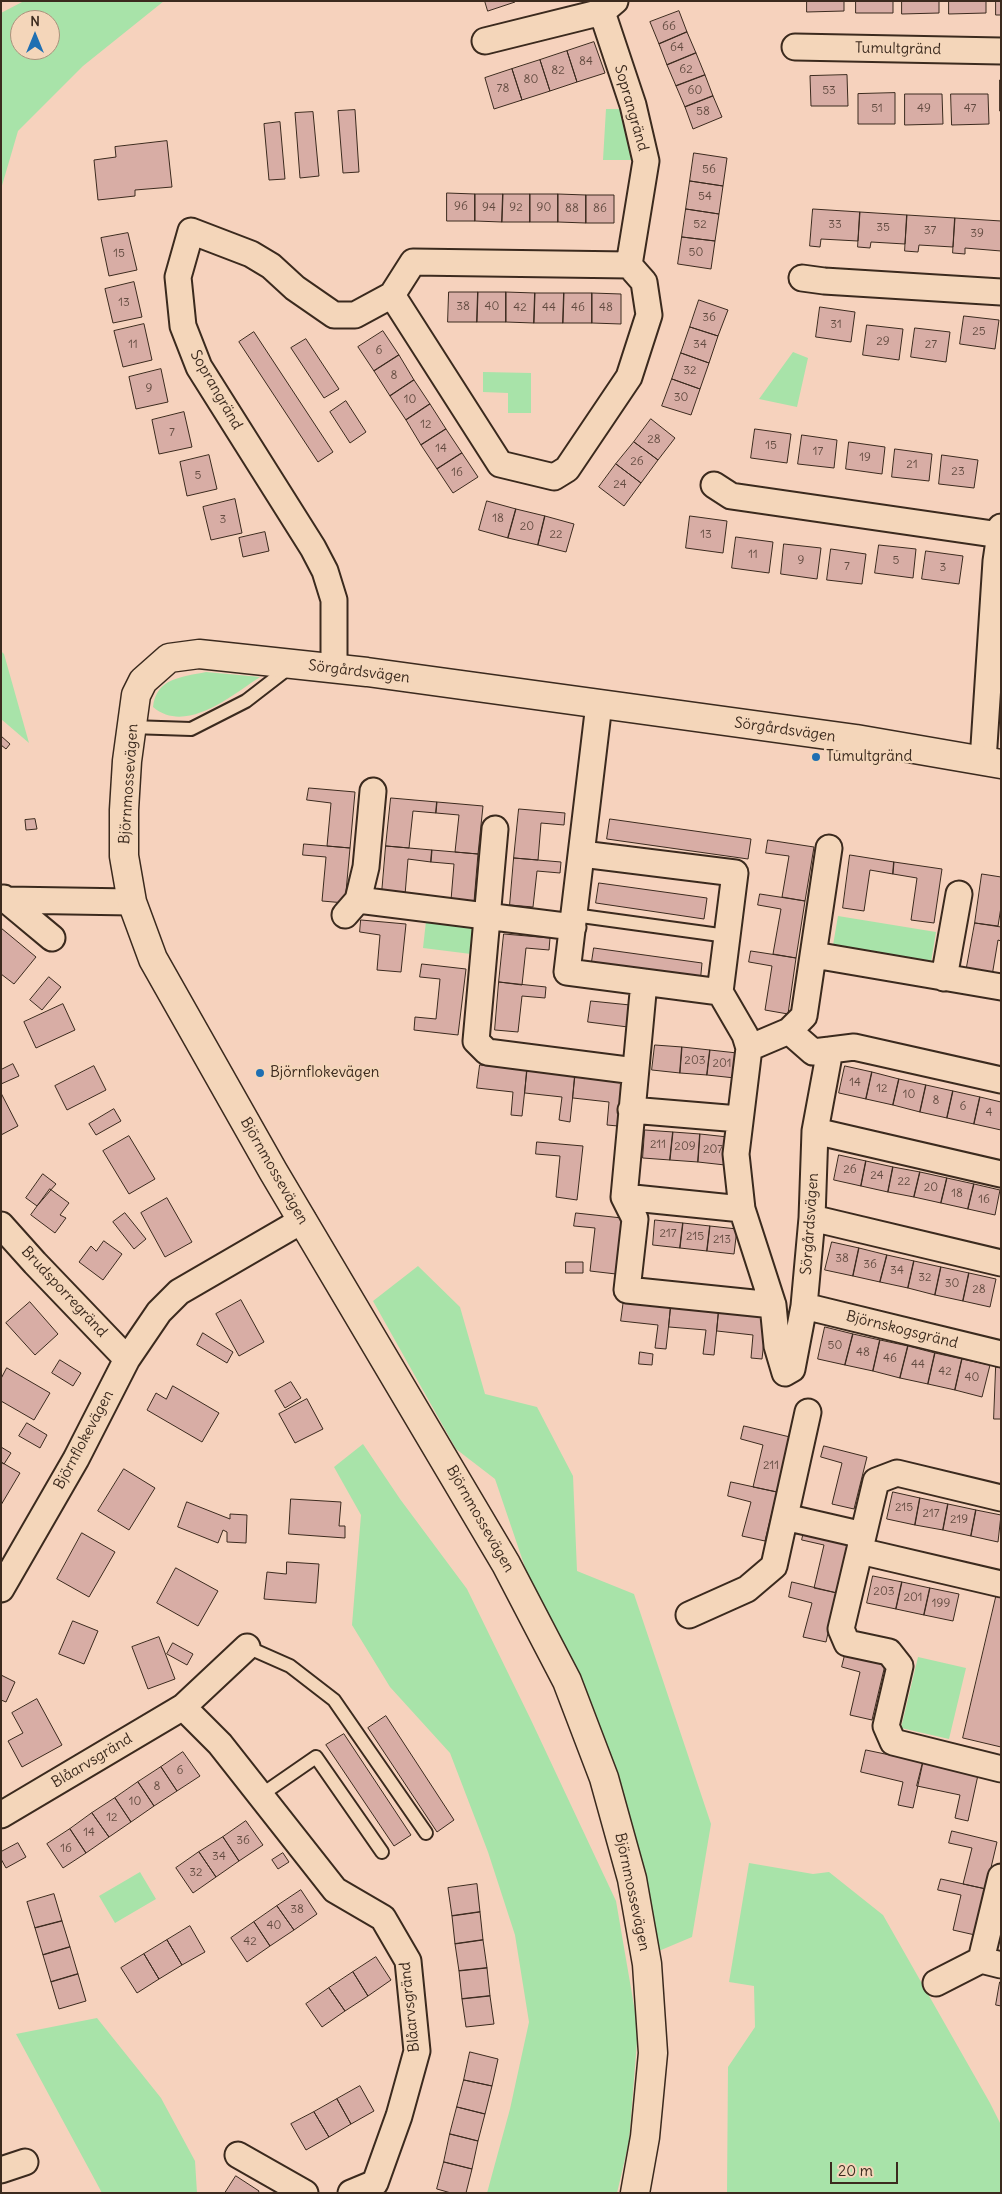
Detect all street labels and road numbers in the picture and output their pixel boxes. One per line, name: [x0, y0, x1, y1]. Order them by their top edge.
street label: Tumultgränd: [855, 39, 941, 59]
street label: Soprangränd: [610, 63, 652, 153]
street label: Soprangränd: [186, 347, 246, 433]
street label: Sörgårdsvägen: [307, 657, 411, 687]
street label: Sörgårdsvägen: [733, 714, 837, 746]
street label: Björnmossevägen: [116, 723, 142, 845]
street label: Björnmossevägen: [236, 1114, 312, 1228]
street label: Sörgårdsvägen: [797, 1172, 823, 1276]
street label: Brudsporregränd: [17, 1243, 111, 1341]
street label: Björnskogsgränd: [844, 1307, 960, 1353]
street label: Björnflokevägen: [50, 1387, 118, 1493]
street label: Björnmossevägen: [442, 1462, 518, 1576]
street label: Blåarvsgränd: [48, 1730, 136, 1792]
street label: Björnmossevägen: [611, 1831, 653, 1953]
street label: Blåarvsgränd: [396, 1961, 424, 2053]

